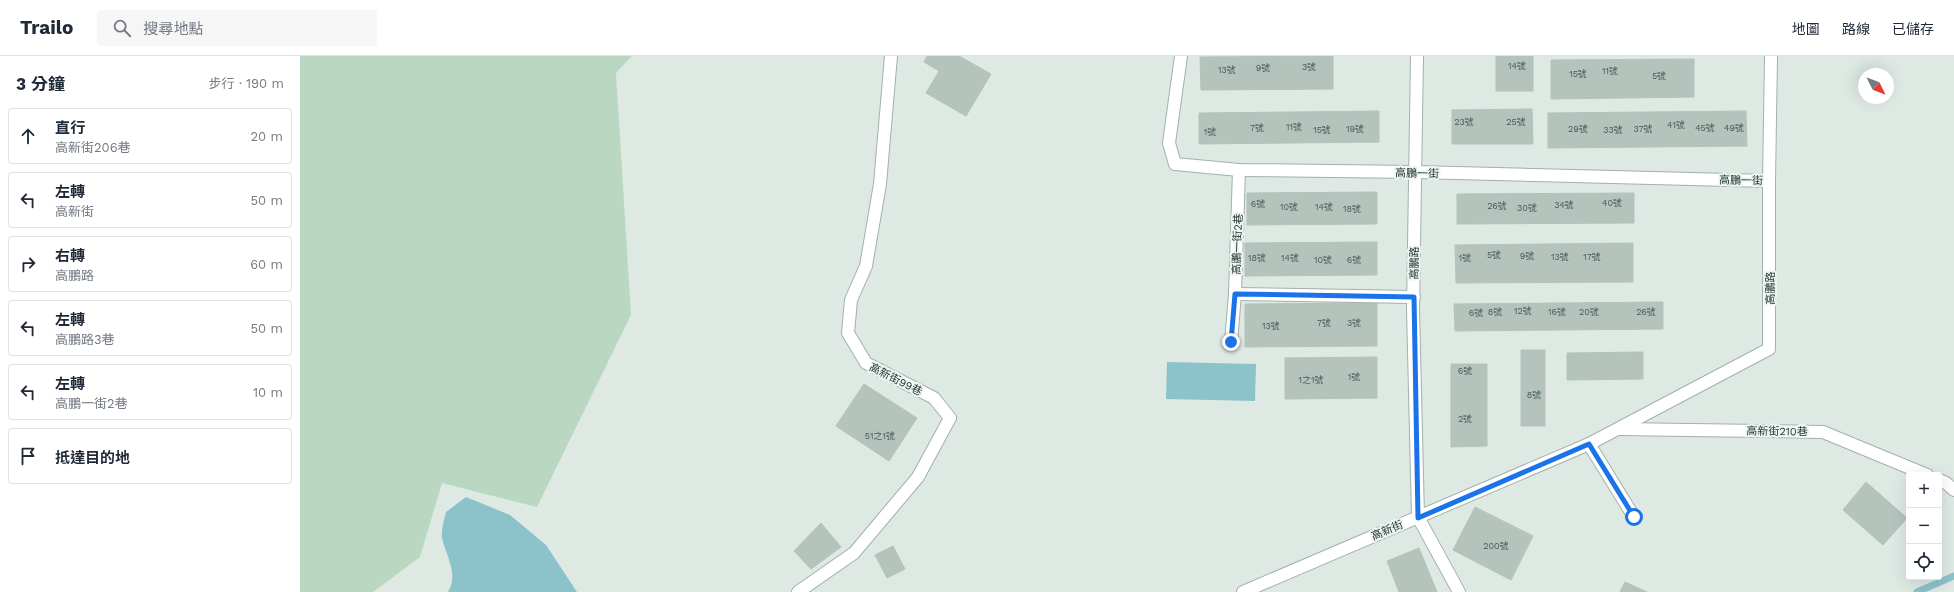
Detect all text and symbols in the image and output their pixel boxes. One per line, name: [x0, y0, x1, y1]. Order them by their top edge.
search box: [97, 10, 377, 46]
text: Trailo: [20, 16, 73, 39]
icon: search: [111, 17, 133, 39]
text: 搜尋地點: [143, 20, 203, 38]
text: 地圖: [1792, 21, 1820, 37]
text: 路線: [1842, 21, 1870, 37]
text: 已儲存: [1892, 21, 1934, 37]
house number: 14號: [1508, 61, 1526, 71]
house number: 3號: [1302, 62, 1316, 72]
house number: 9號: [1256, 63, 1270, 73]
house number: 13號: [1218, 65, 1236, 75]
house number: 11號: [1602, 66, 1618, 76]
north arrow: [1858, 68, 1894, 104]
house number: 15號: [1569, 69, 1587, 79]
house number: 5號: [1652, 71, 1666, 81]
text: 3 分鐘: [16, 74, 65, 94]
text: 步行 · 190 m: [208, 76, 284, 91]
house number: 23號: [1454, 117, 1474, 127]
house number: 25號: [1506, 117, 1526, 127]
text: 直行: [55, 119, 85, 137]
house number: 41號: [1667, 120, 1685, 130]
house number: 11號: [1286, 122, 1302, 132]
house number: 7號: [1250, 123, 1264, 133]
house number: 45號: [1695, 123, 1715, 133]
house number: 49號: [1724, 123, 1744, 133]
house number: 19號: [1346, 124, 1364, 134]
house number: 29號: [1568, 124, 1588, 134]
house number: 37號: [1634, 124, 1652, 134]
icon: ahead: [17, 125, 39, 147]
house number: 15號: [1313, 125, 1331, 135]
house number: 33號: [1603, 125, 1623, 135]
house number: 1號: [1204, 127, 1216, 137]
text: 20 m: [251, 129, 283, 144]
text: 高新街206巷: [55, 140, 131, 155]
street label: 高鵬一街: [1395, 167, 1439, 180]
street label: 高鵬一街: [1719, 174, 1763, 187]
text: 左轉: [55, 183, 85, 201]
icon: left: [17, 189, 39, 211]
text: 50 m: [251, 193, 283, 208]
house number: 40號: [1602, 198, 1622, 208]
house number: 6號: [1251, 199, 1265, 209]
house number: 34號: [1554, 200, 1574, 210]
house number: 26號: [1487, 201, 1507, 211]
house number: 10號: [1280, 202, 1298, 212]
house number: 14號: [1315, 202, 1333, 212]
house number: 30號: [1517, 203, 1537, 213]
text: 高新街: [55, 204, 94, 219]
house number: 18號: [1343, 204, 1361, 214]
street label: 高鵬一街2巷: [1230, 213, 1245, 275]
street label: 高鵬路: [1408, 246, 1421, 280]
text: 右轉: [55, 247, 85, 265]
house number: 5號: [1487, 250, 1501, 260]
house number: 9號: [1520, 251, 1534, 261]
house number: 13號: [1551, 252, 1569, 262]
house number: 17號: [1583, 252, 1601, 262]
icon: right: [17, 253, 39, 275]
house number: 18號: [1248, 253, 1266, 263]
house number: 14號: [1281, 253, 1299, 263]
house number: 1號: [1459, 253, 1471, 263]
house number: 10號: [1314, 255, 1332, 265]
house number: 6號: [1347, 255, 1361, 265]
text: 60 m: [250, 257, 283, 272]
text: 高鵬路: [55, 268, 94, 283]
street label: 高鵬路: [1764, 272, 1777, 305]
house number: 12號: [1514, 306, 1532, 316]
house number: 8號: [1488, 307, 1502, 317]
house number: 16號: [1548, 307, 1566, 317]
house number: 20號: [1579, 307, 1599, 317]
house number: 26號: [1636, 307, 1656, 317]
house number: 6號: [1469, 308, 1483, 318]
text: 左轉: [55, 311, 85, 329]
icon: left: [17, 317, 39, 339]
house number: 7號: [1317, 318, 1331, 328]
house number: 3號: [1347, 318, 1361, 328]
text: 50 m: [251, 321, 283, 336]
house number: 13號: [1262, 321, 1280, 331]
text: 高鵬路3巷: [55, 332, 115, 347]
route end: [1222, 333, 1240, 351]
street label: 高新街99巷: [867, 361, 924, 398]
house number: 6號: [1458, 366, 1472, 376]
house number: 1號: [1348, 372, 1360, 382]
text: 左轉: [55, 375, 85, 393]
house number: 1之1號: [1298, 375, 1324, 385]
icon: left: [17, 381, 39, 403]
text: 10 m: [253, 385, 283, 400]
house number: 8號: [1527, 390, 1541, 400]
text: 高鵬一街2巷: [55, 396, 128, 411]
house number: 2號: [1458, 414, 1472, 424]
street label: 高新街210巷: [1746, 424, 1808, 439]
house number: 51之1號: [865, 431, 895, 441]
icon: arrive: [17, 445, 39, 467]
text: 抵達目的地: [55, 449, 130, 467]
map controls: [1906, 472, 1942, 580]
button: +: [1906, 472, 1942, 508]
route start: [1625, 508, 1643, 526]
button: −: [1906, 508, 1942, 544]
street label: 高新街: [1369, 518, 1405, 543]
house number: 200號: [1483, 541, 1509, 551]
button: locate: [1906, 544, 1942, 580]

